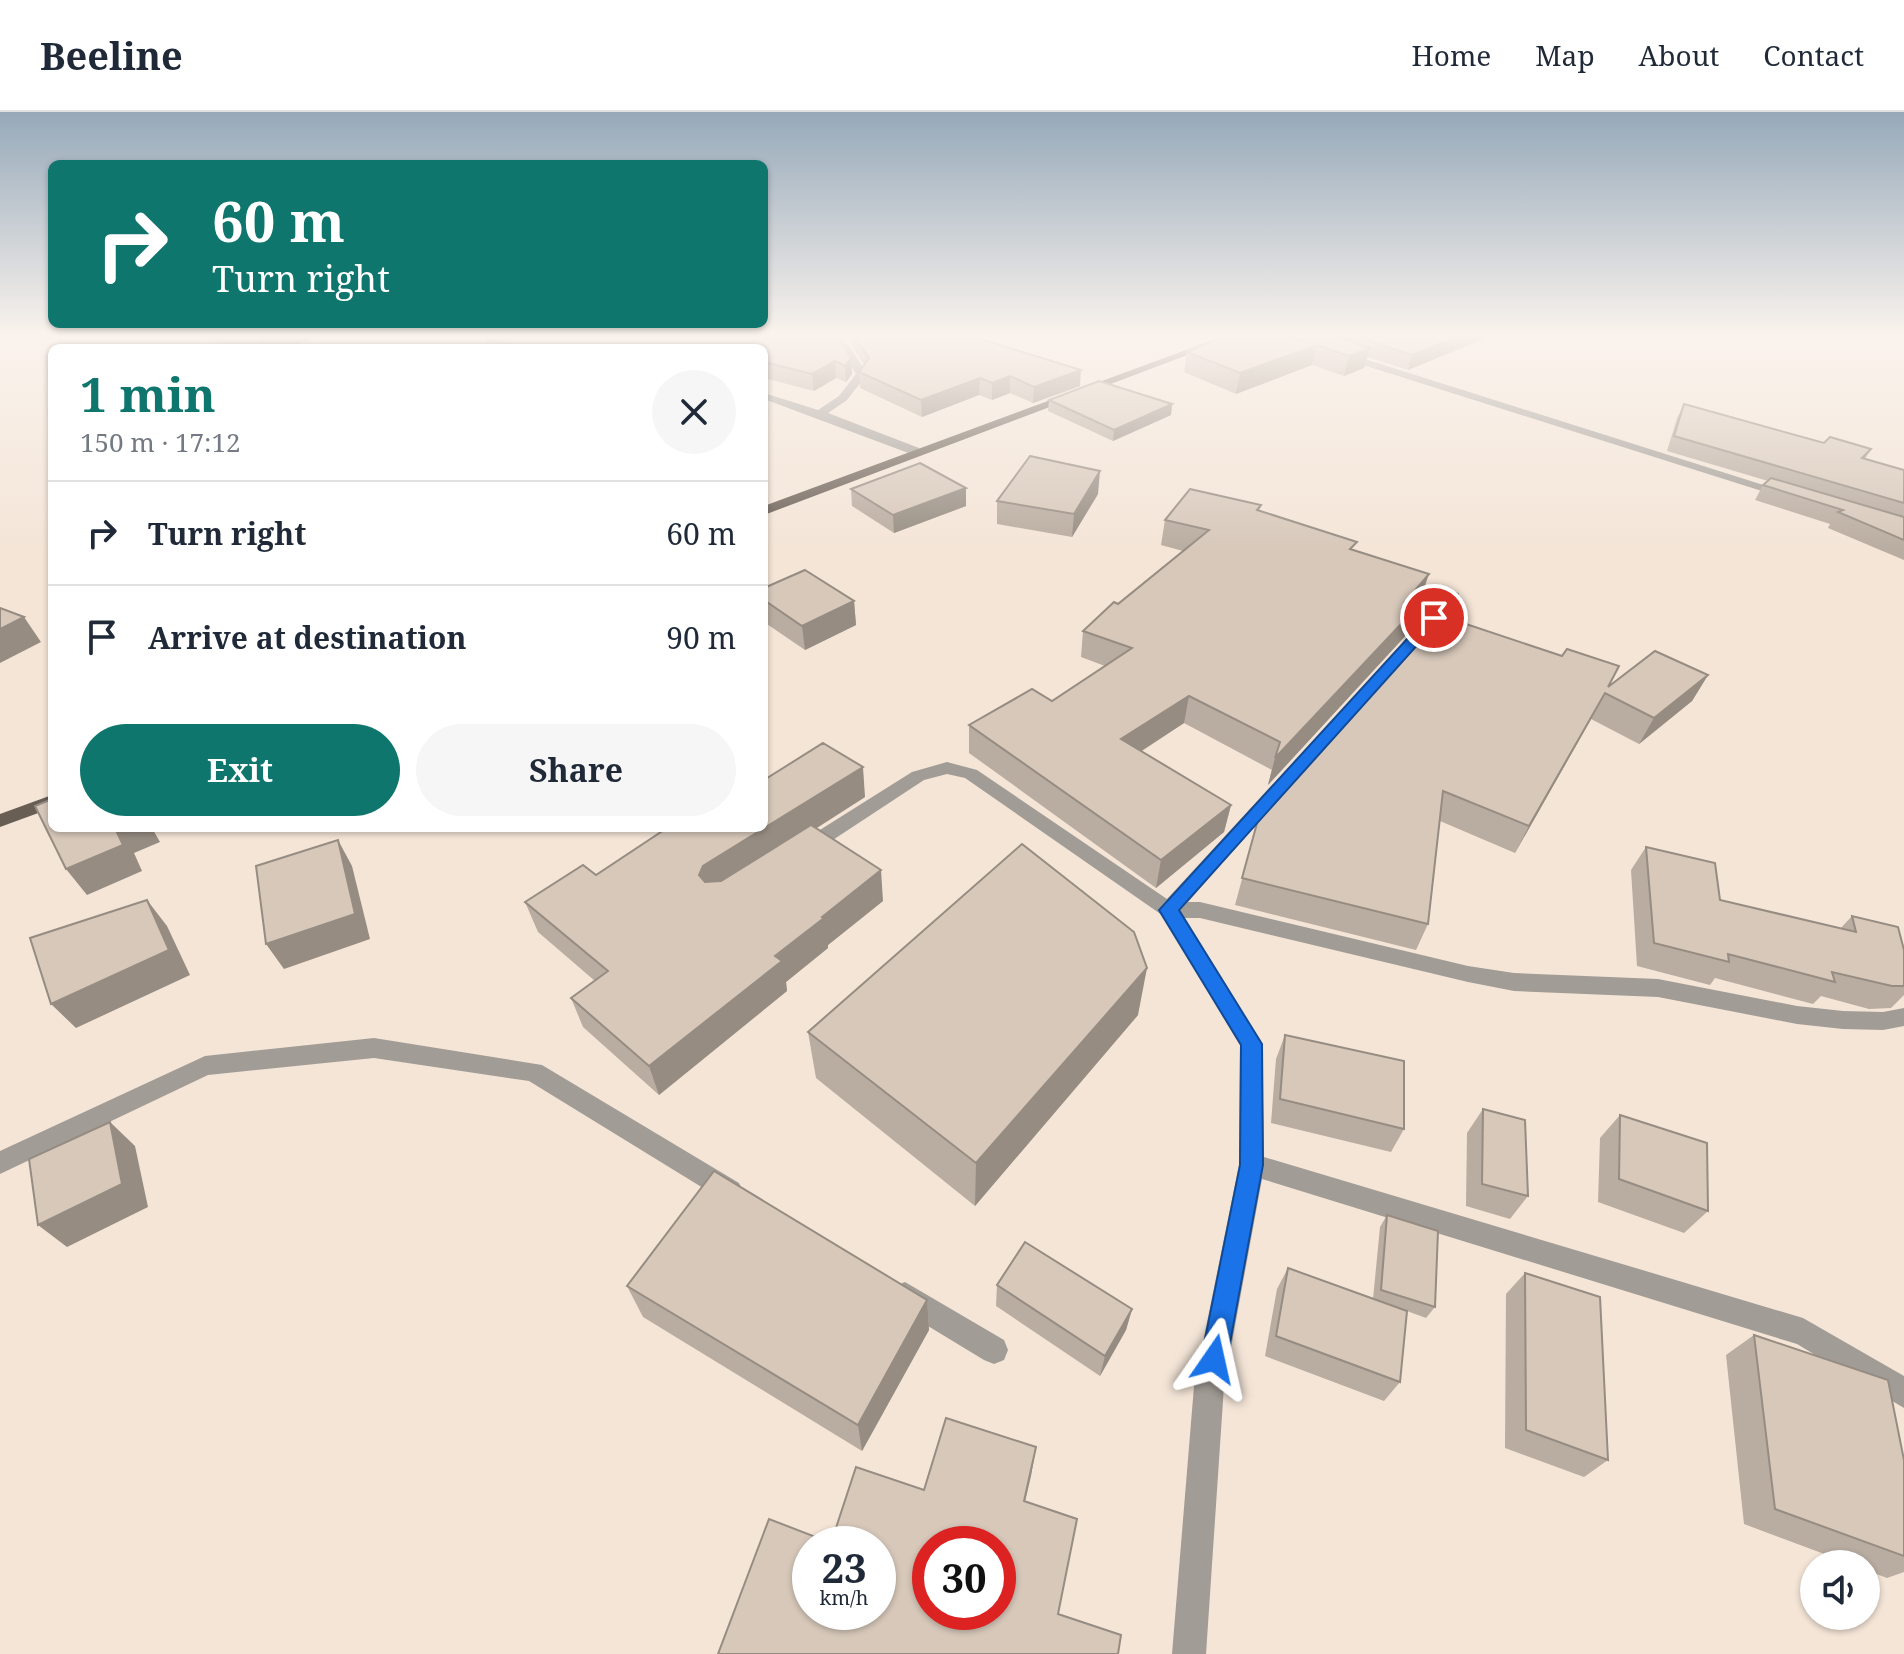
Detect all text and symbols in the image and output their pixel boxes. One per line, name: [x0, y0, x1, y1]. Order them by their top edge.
text: Beeline: [40, 29, 183, 81]
text: Home: [1412, 36, 1491, 74]
text: Map: [1535, 36, 1595, 74]
text: About: [1639, 36, 1719, 74]
text: Contact: [1763, 36, 1864, 74]
text: 60 m: [212, 182, 345, 258]
icon: right: [80, 192, 184, 296]
text: Turn right: [212, 254, 390, 303]
text: 1 min: [80, 361, 216, 426]
button: close: [652, 370, 736, 454]
text: 150 m · 17:12: [80, 424, 241, 460]
icon: right: [80, 511, 124, 555]
text: Turn right: [148, 513, 306, 554]
text: 60 m: [666, 513, 736, 554]
pin: [1400, 584, 1468, 652]
icon: arrive: [1412, 596, 1456, 640]
icon: arrive: [80, 615, 124, 659]
text: Arrive at destination: [148, 617, 467, 658]
text: 90 m: [666, 617, 736, 658]
button: Exit: [80, 724, 400, 816]
button: Share: [416, 724, 736, 816]
position arrow: [1172, 1317, 1256, 1401]
speed limit sign: 30: [912, 1526, 1016, 1630]
text: 23: [821, 1540, 867, 1595]
map controls: [1800, 1550, 1880, 1630]
button: sound: [1800, 1550, 1880, 1630]
text: km/h: [819, 1584, 869, 1611]

